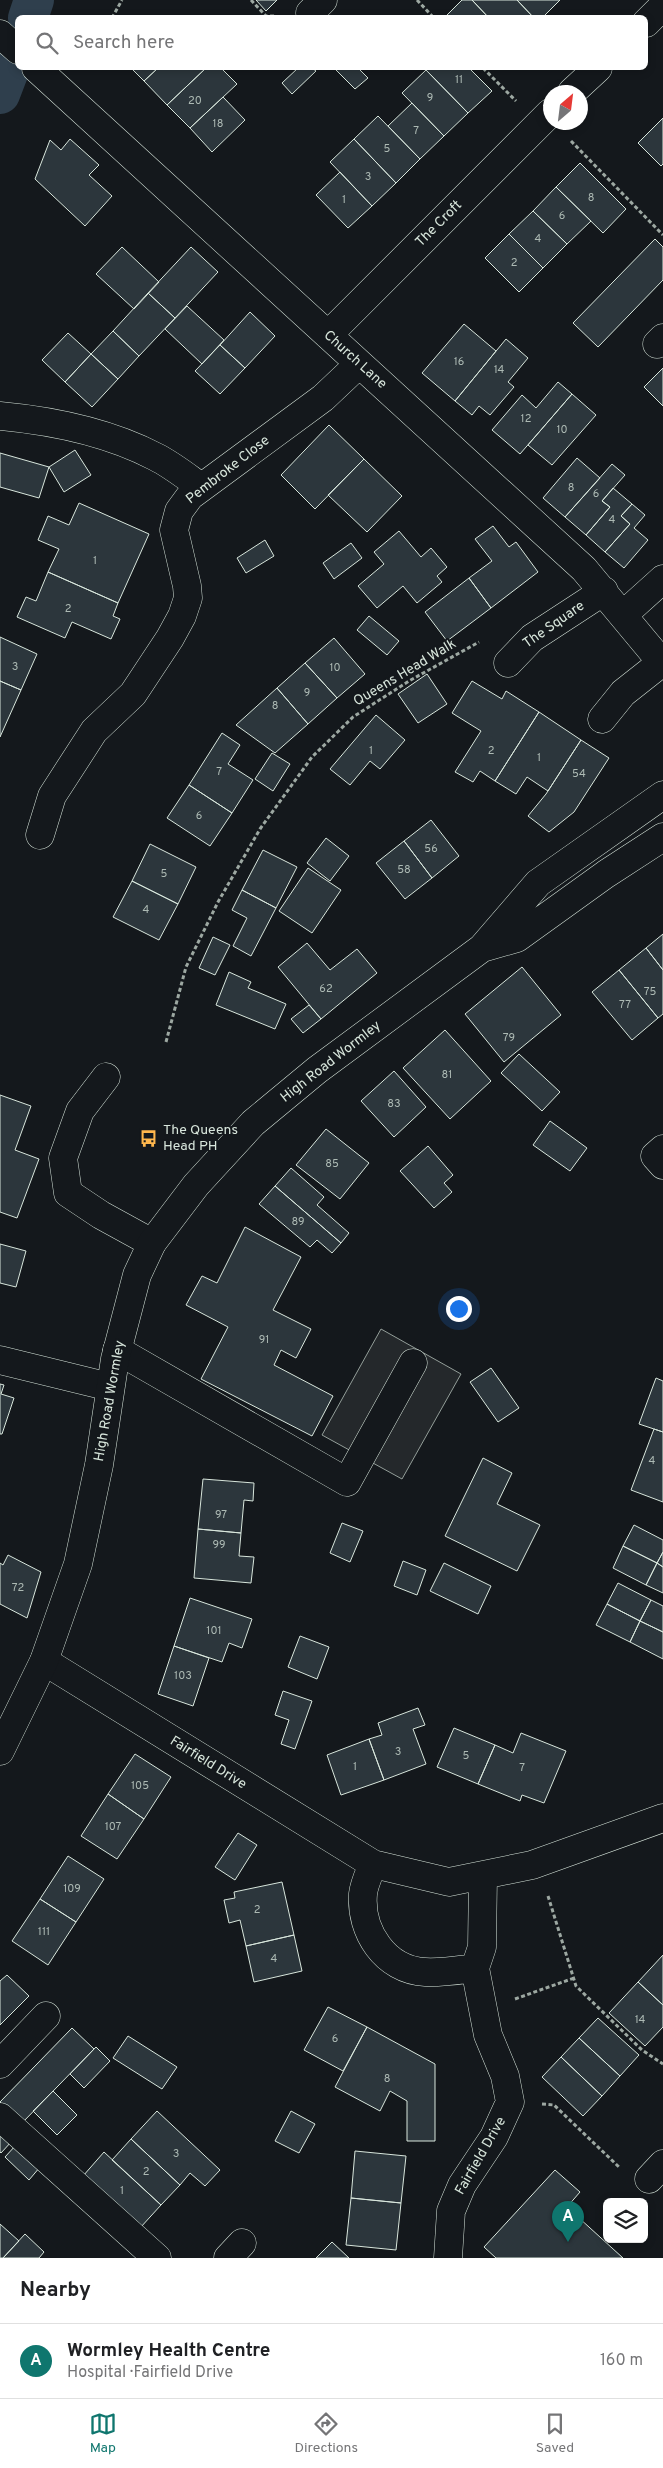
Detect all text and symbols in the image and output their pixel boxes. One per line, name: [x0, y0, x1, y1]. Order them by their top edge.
search box: [15, 15, 648, 70]
icon: search: [33, 29, 61, 57]
text: Search here: [73, 31, 175, 55]
house number: 11: [455, 73, 463, 87]
north arrow: [543, 85, 588, 130]
house number: 9: [427, 91, 433, 105]
house number: 20: [188, 94, 202, 108]
house number: 18: [213, 117, 223, 131]
house number: 7: [413, 124, 419, 138]
house number: 5: [384, 142, 391, 156]
house number: 3: [365, 170, 371, 184]
house number: 8: [588, 191, 594, 205]
house number: 1: [342, 193, 346, 207]
street label: The Croft: [412, 197, 466, 251]
house number: 6: [559, 209, 565, 223]
house number: 4: [535, 232, 542, 246]
house number: 2: [511, 256, 517, 270]
street label: Church Lane: [320, 327, 390, 393]
house number: 16: [454, 355, 464, 369]
house number: 14: [494, 363, 505, 377]
house number: 12: [521, 412, 531, 426]
house number: 10: [556, 423, 568, 437]
street label: Pembroke Close: [183, 432, 273, 508]
house number: 8: [568, 481, 574, 495]
house number: 6: [593, 487, 599, 501]
house number: 4: [609, 513, 616, 527]
house number: 1: [93, 554, 97, 568]
street label: The Square: [520, 598, 588, 652]
house number: 2: [65, 602, 71, 616]
street label: Queens Head Walk: [351, 636, 459, 710]
house number: 3: [12, 660, 18, 674]
house number: 10: [329, 661, 341, 675]
house number: 9: [304, 686, 310, 700]
house number: 8: [272, 699, 278, 713]
house number: 1: [369, 744, 373, 758]
house number: 2: [488, 744, 494, 758]
house number: 1: [537, 751, 541, 765]
house number: 7: [216, 765, 222, 779]
house number: 54: [572, 767, 586, 781]
house number: 6: [196, 809, 202, 823]
house number: 56: [424, 842, 438, 856]
house number: 58: [397, 863, 411, 877]
house number: 5: [161, 867, 168, 881]
house number: 4: [143, 903, 150, 917]
house number: 62: [319, 982, 333, 996]
house number: 75: [644, 985, 656, 999]
house number: 77: [619, 998, 631, 1012]
street label: High Road Wormley: [277, 1018, 385, 1106]
house number: 79: [503, 1031, 515, 1045]
house number: 81: [442, 1068, 452, 1082]
house number: 83: [387, 1097, 401, 1111]
place label: The Queens Head PH: [163, 1122, 238, 1155]
bus stop icon: The Queens Head PH: [139, 1128, 159, 1148]
house number: 85: [325, 1157, 339, 1171]
house number: 89: [291, 1215, 305, 1229]
your location: [446, 1296, 472, 1322]
house number: 91: [259, 1333, 269, 1347]
street label: High Road Wormley: [91, 1339, 129, 1463]
house number: 4: [649, 1454, 656, 1468]
house number: 97: [215, 1508, 227, 1522]
house number: 99: [212, 1538, 226, 1552]
house number: 72: [12, 1581, 24, 1595]
house number: 101: [206, 1624, 222, 1638]
house number: 103: [174, 1669, 192, 1683]
street label: Fairfield Drive: [167, 1733, 249, 1793]
house number: 3: [395, 1745, 401, 1759]
house number: 5: [463, 1749, 470, 1763]
house number: 1: [353, 1760, 357, 1774]
house number: 7: [519, 1761, 525, 1775]
house number: 105: [131, 1779, 149, 1793]
house number: 107: [105, 1820, 122, 1834]
house number: 109: [63, 1882, 81, 1896]
house number: 2: [254, 1903, 260, 1917]
house number: 111: [38, 1925, 50, 1939]
house number: 4: [271, 1952, 278, 1966]
house number: 14: [635, 2013, 646, 2027]
house number: 6: [332, 2032, 338, 2046]
house number: 8: [384, 2072, 390, 2086]
street label: Fairfield Drive: [452, 2114, 510, 2198]
house number: 3: [173, 2147, 179, 2161]
house number: 2: [143, 2165, 149, 2179]
house number: 1: [120, 2184, 124, 2198]
map controls: [603, 2198, 648, 2243]
button: layers: [603, 2198, 648, 2243]
pin: A: [552, 2201, 584, 2242]
text: Nearby: [20, 2277, 91, 2304]
text: Wormley Health Centre: [67, 2339, 270, 2363]
text: A: [30, 2351, 42, 2371]
text: 160 m: [600, 2351, 643, 2371]
text: Hospital · Fairfield Drive: [67, 2363, 233, 2383]
tab: Map: [89, 2410, 117, 2457]
tab: Directions: [294, 2410, 358, 2457]
tab: Saved: [536, 2410, 574, 2457]

